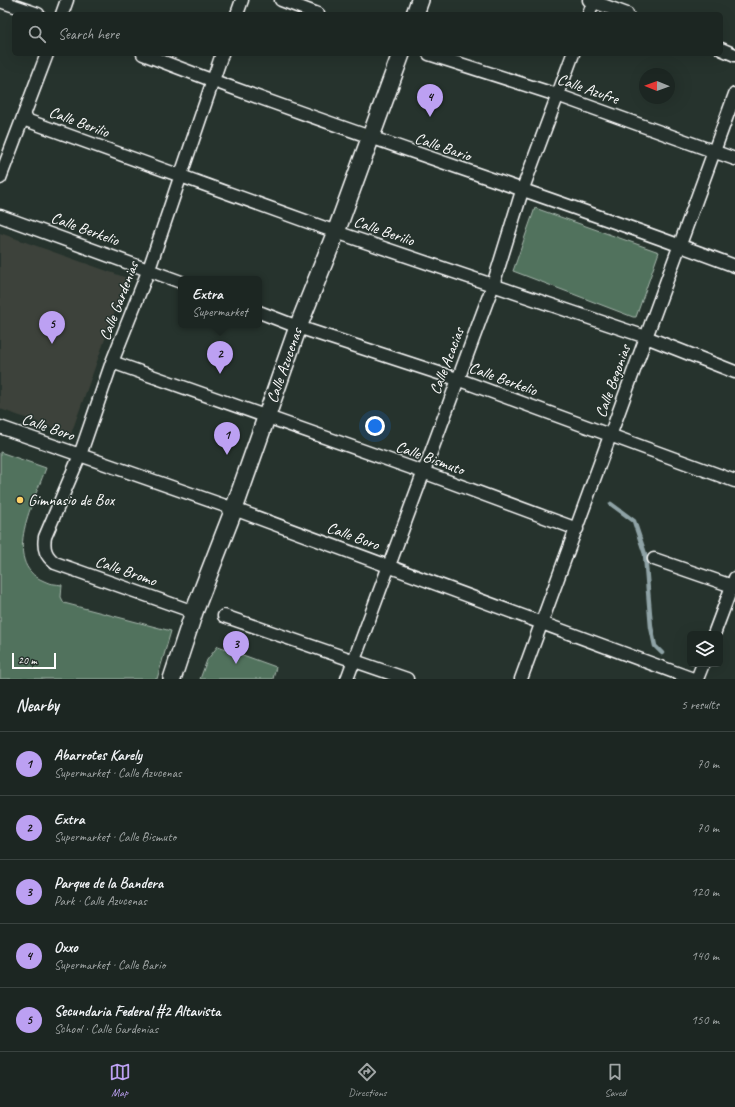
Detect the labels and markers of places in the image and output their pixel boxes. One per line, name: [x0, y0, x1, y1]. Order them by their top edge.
pin: 4: [417, 84, 443, 117]
pin: 5: [39, 311, 65, 344]
pin: 2: [207, 341, 233, 374]
pin: 1: [214, 422, 240, 455]
place label: Gimnasio de Box: [28, 490, 116, 510]
marker: Gimnasio de Box: [15, 495, 25, 505]
pin: 3: [223, 631, 249, 664]

